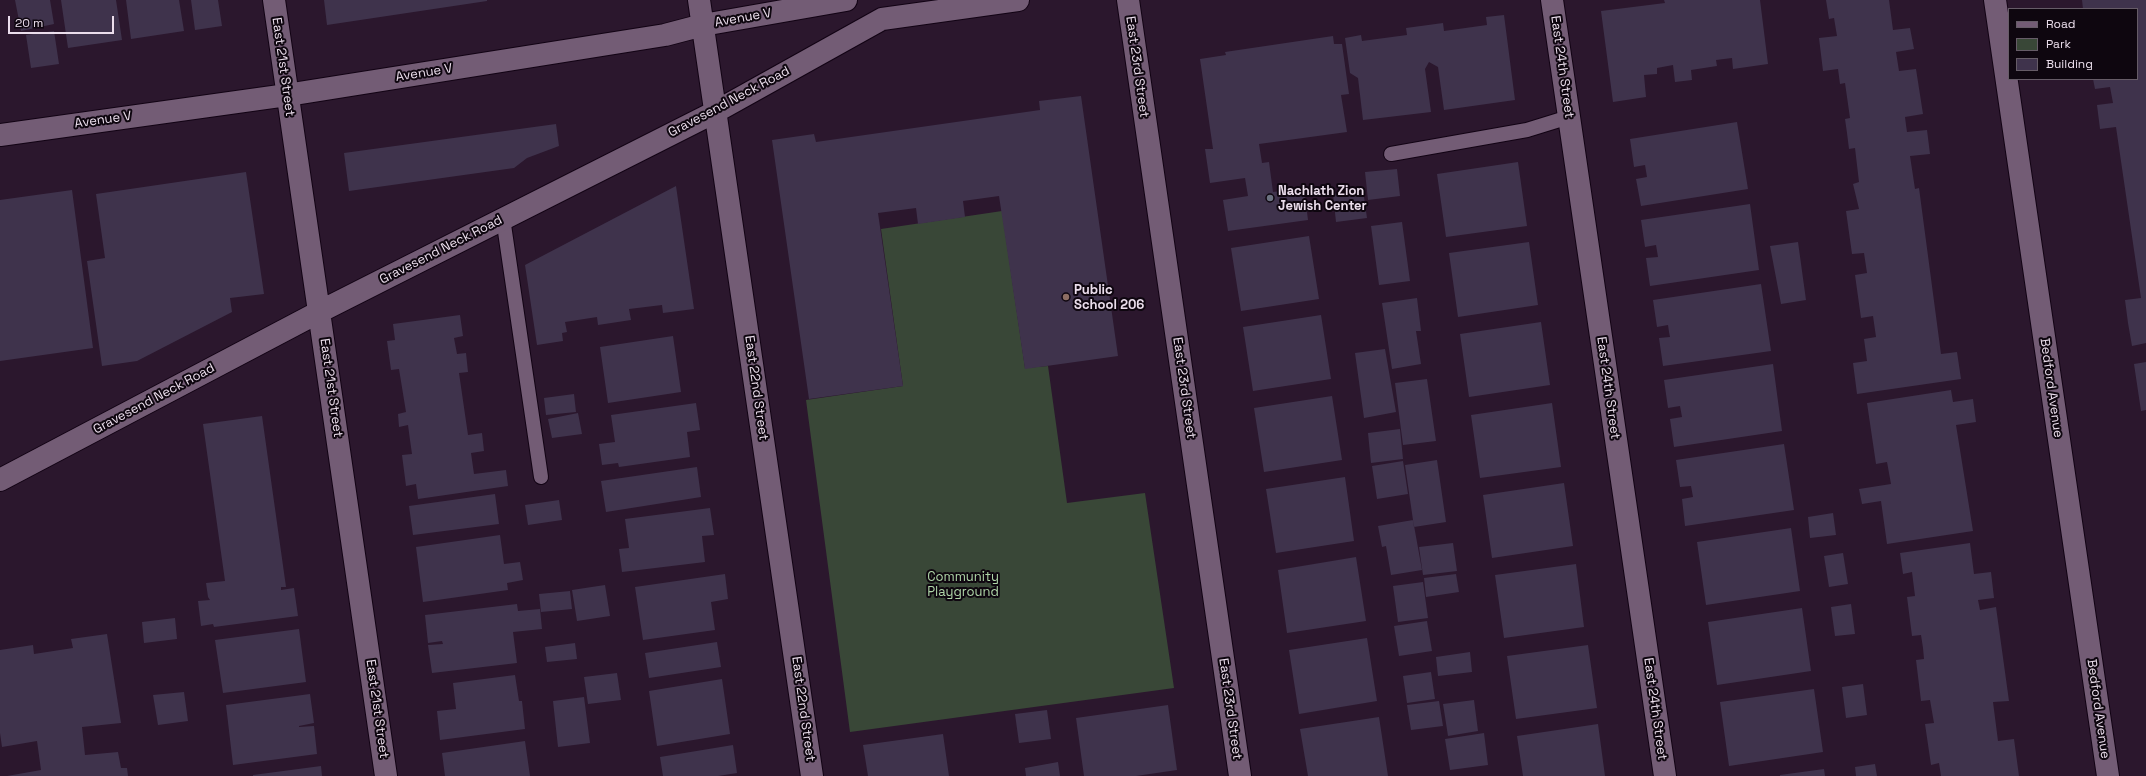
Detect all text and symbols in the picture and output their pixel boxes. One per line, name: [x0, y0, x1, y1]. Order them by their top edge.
street label: Avenue V: [713, 5, 773, 31]
scale bar: [10, 8, 116, 34]
legend: [2008, 8, 2138, 80]
text: 20 m: [15, 15, 43, 31]
street label: East 23rd Street: [1122, 15, 1152, 119]
street label: East 24th Street: [1547, 15, 1577, 119]
text: Road: [2046, 16, 2075, 32]
street label: East 21st Street: [268, 17, 298, 117]
text: Park: [2046, 36, 2071, 52]
text: Building: [2046, 56, 2093, 72]
street label: Avenue V: [394, 61, 454, 85]
street label: Gravesend Neck Road: [666, 63, 792, 141]
street label: Avenue V: [74, 108, 132, 132]
place label: Nachlath Zion Jewish Center: [1278, 183, 1367, 214]
marker: Nachlath Zion Jewish Center: [1265, 193, 1275, 203]
street label: Gravesend Neck Road: [377, 212, 505, 288]
place label: Public School 206: [1074, 282, 1144, 313]
marker: Public School 206: [1061, 292, 1071, 302]
street label: East 22nd Street: [741, 334, 771, 442]
street label: East 23rd Street: [1169, 336, 1199, 440]
street label: East 24th Street: [1593, 336, 1623, 440]
street label: Bedford Avenue: [2036, 337, 2066, 439]
street label: East 21st Street: [316, 338, 346, 438]
street label: Gravesend Neck Road: [91, 360, 217, 438]
park label: Community Playground: [927, 569, 999, 600]
street label: East 22nd Street: [788, 655, 818, 763]
street label: East 23rd Street: [1215, 657, 1245, 761]
street label: East 24th Street: [1640, 657, 1670, 761]
street label: Bedford Avenue: [2083, 658, 2113, 760]
street label: East 21st Street: [362, 659, 392, 759]

